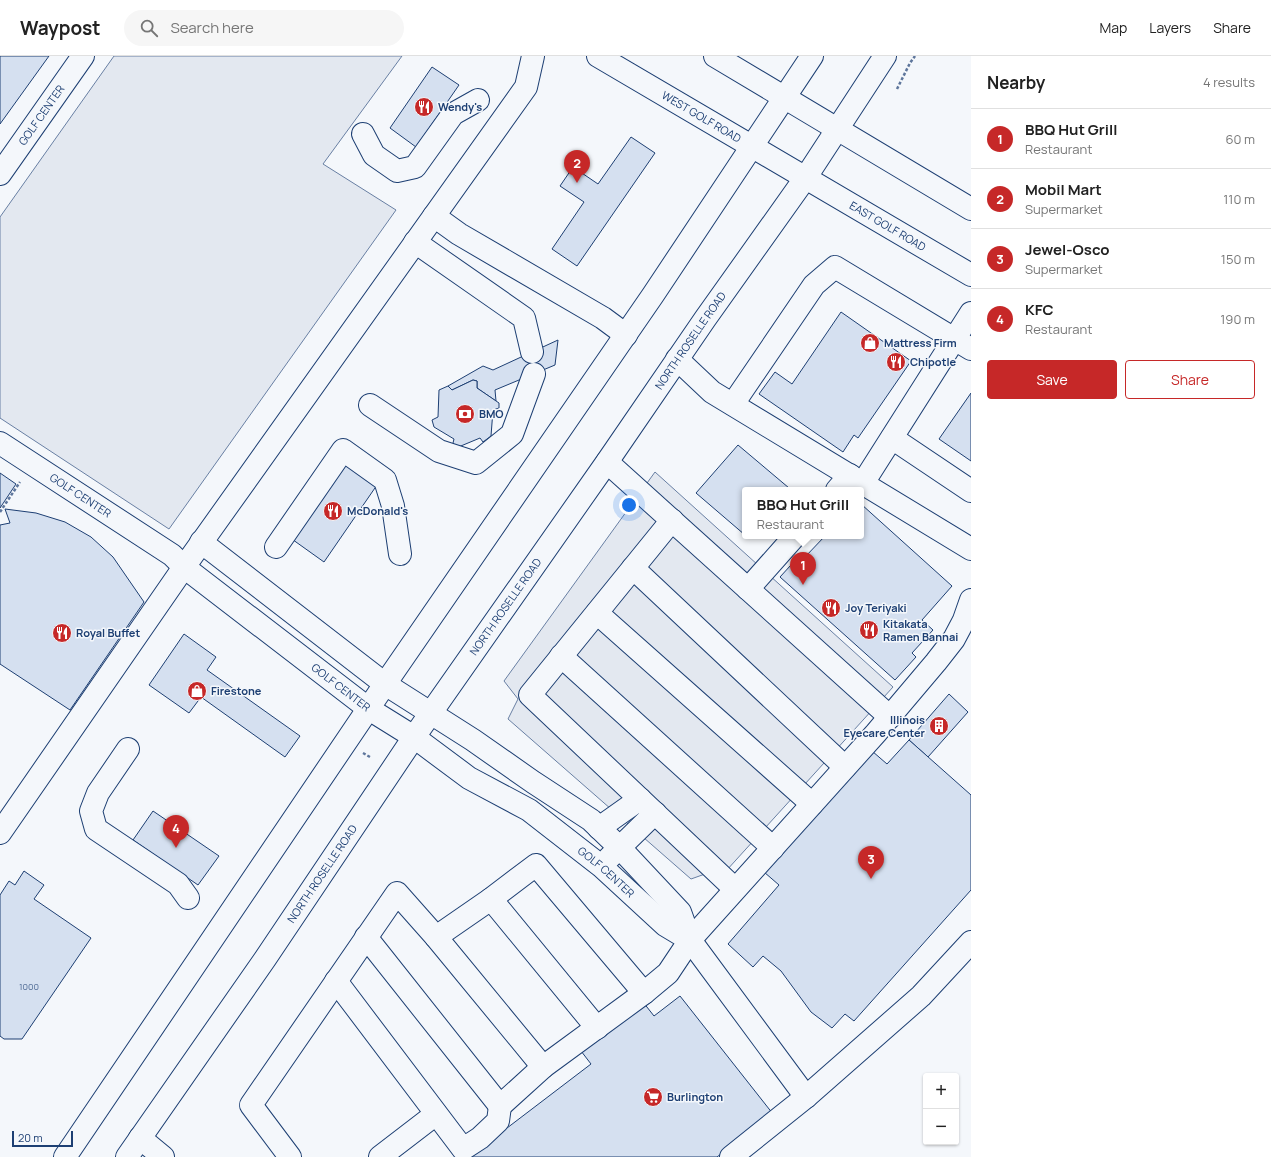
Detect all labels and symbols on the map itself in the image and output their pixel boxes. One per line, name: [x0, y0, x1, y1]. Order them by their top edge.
street label: GOLF CENTER: [15, 82, 67, 148]
street label: WEST GOLF ROAD: [659, 87, 744, 145]
restaurant icon: Wendy's: [413, 96, 435, 118]
place label: Wendy's: [438, 99, 482, 114]
pin: 2: [564, 150, 590, 183]
street label: EAST GOLF ROAD: [847, 197, 929, 254]
street label: NORTH ROSELLE ROAD: [651, 289, 729, 392]
shop icon: Mattress Firm: [859, 332, 881, 354]
place label: Mattress Firm: [884, 335, 957, 350]
restaurant icon: Chipotle: [885, 351, 907, 373]
place label: Chipotle: [910, 354, 957, 369]
bank icon: BMO: [454, 403, 476, 425]
place label: BMO: [479, 406, 504, 421]
street label: GOLF CENTER: [47, 469, 114, 521]
your location: [619, 495, 639, 515]
restaurant icon: McDonald's: [322, 500, 344, 522]
place label: McDonald's: [347, 503, 408, 518]
pin: 1: [790, 552, 816, 585]
street label: NORTH ROSELLE ROAD: [466, 555, 544, 658]
restaurant icon: Joy Teriyaki: [820, 597, 842, 619]
place label: Joy Teriyaki: [845, 600, 907, 615]
place label: Kitakata Ramen Bannai: [883, 616, 958, 644]
restaurant icon: Kitakata Ramen Bannai: [858, 619, 880, 641]
restaurant icon: Royal Buffet: [51, 622, 73, 644]
place label: Royal Buffet: [76, 625, 140, 640]
street label: GOLF CENTER: [309, 660, 374, 715]
shop icon: Firestone: [186, 680, 208, 702]
place label: Firestone: [211, 683, 262, 698]
place label: Illinois Eyecare Center: [843, 712, 926, 740]
building icon: Illinois Eyecare Center: [928, 715, 950, 737]
pin: 4: [163, 815, 189, 848]
street label: NORTH ROSELLE ROAD: [283, 821, 360, 926]
street label: GOLF CENTER: [575, 843, 638, 900]
pin: 3: [858, 846, 884, 879]
house number: 1000: [19, 980, 39, 993]
supermarket icon: Burlington: [642, 1086, 664, 1108]
place label: Burlington: [667, 1089, 723, 1104]
scale bar: [12, 1129, 73, 1148]

